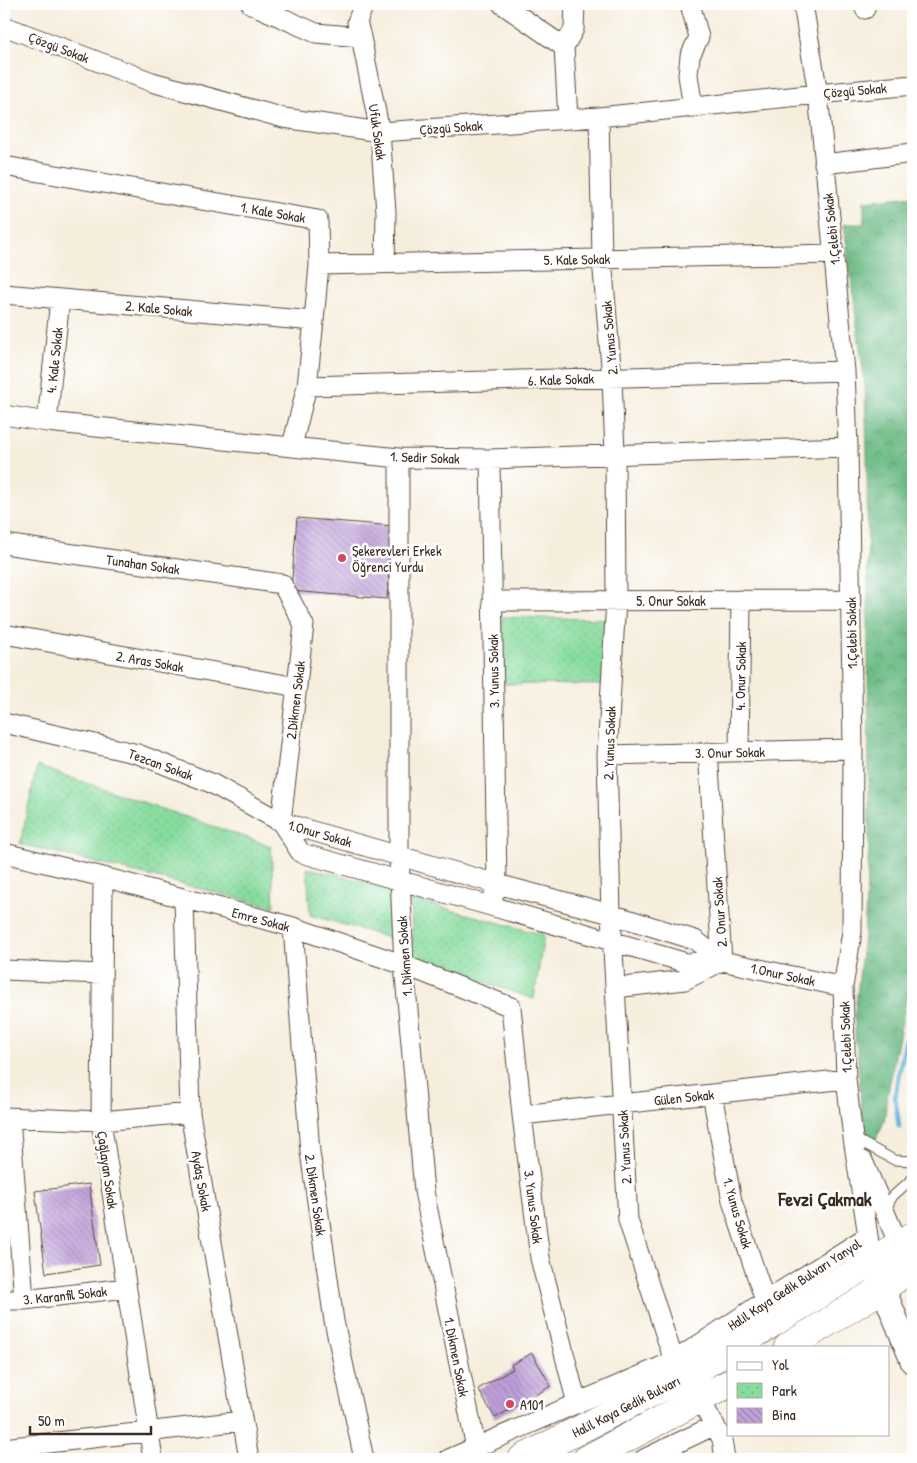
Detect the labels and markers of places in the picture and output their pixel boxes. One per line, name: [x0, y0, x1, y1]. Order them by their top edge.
place label: Şekerevleri Erkek Öğrenci Yurdu: [352, 541, 442, 577]
marker: Şekerevleri Erkek Öğrenci Yurdu: [336, 552, 348, 564]
place label: A101: [520, 1395, 543, 1414]
marker: A101: [504, 1398, 516, 1410]

